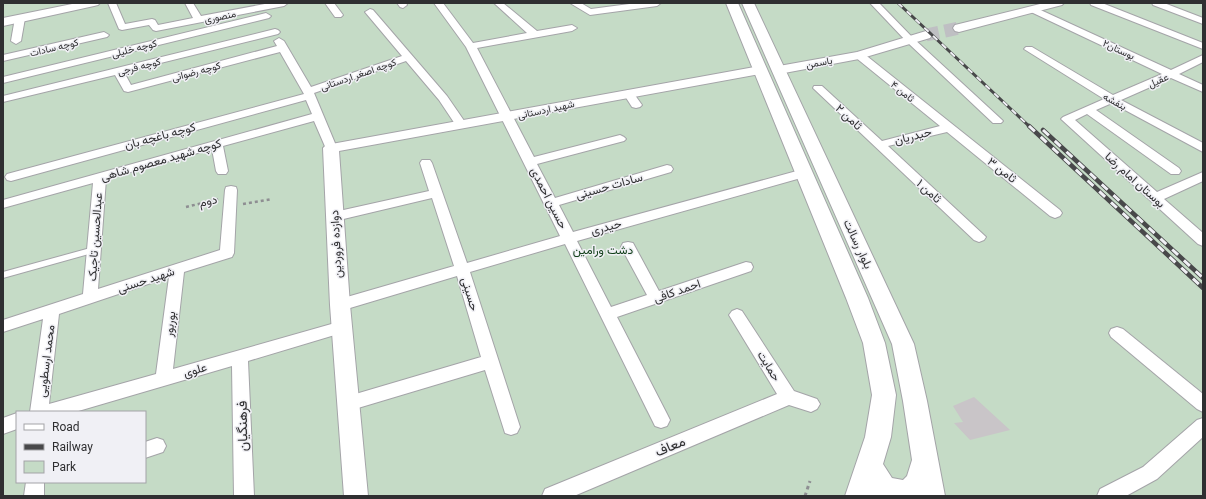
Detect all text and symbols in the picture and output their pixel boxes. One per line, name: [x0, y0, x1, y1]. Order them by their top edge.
street label: منصوری: [203, 8, 237, 26]
street label: کوچه سادات: [29, 36, 81, 60]
street label: کوچه خلیلی: [110, 37, 159, 61]
street label: بوستان۲: [1101, 37, 1136, 62]
street label: یاسمن: [805, 55, 833, 71]
street label: کوچه فرجی: [116, 56, 163, 79]
street label: کوچه اصغر اردستانی: [319, 56, 399, 94]
street label: کوچه رضوانی: [170, 60, 223, 85]
street label: عقیل: [1146, 71, 1170, 91]
street label: ثامن ۴: [888, 79, 917, 105]
street label: بنفشه: [1101, 91, 1128, 113]
street label: شهید اردستانی: [517, 98, 576, 122]
street label: ثامن ۲: [832, 101, 865, 134]
street label: کوچه باغچه بان: [123, 120, 197, 153]
street label: حیدریان: [893, 125, 933, 148]
street label: کوچه شهید معصوم شاهی: [99, 136, 223, 185]
street label: بوستان امام رضا: [1101, 149, 1168, 211]
street label: ثامن ۳: [984, 154, 1019, 186]
street label: حسین احمدی: [527, 165, 570, 232]
street label: سادات حسینی: [574, 170, 644, 203]
street label: ثامن ۱: [913, 176, 944, 207]
street label: عبدالحسین تاجیک: [85, 192, 106, 282]
street label: دوم: [198, 192, 219, 211]
street label: دوازده فروردین: [327, 209, 346, 278]
street label: حیدری: [589, 216, 623, 239]
street label: بلوار رسالت: [840, 217, 876, 271]
park label: دشت ورامین: [573, 243, 634, 258]
street label: شهید حسنی: [116, 264, 177, 297]
street label: حسینی: [457, 276, 482, 313]
street label: احمد کافی: [652, 276, 703, 307]
street label: بوربور: [161, 310, 180, 339]
street label: محمد ارسطویی: [35, 324, 58, 398]
street label: حمایت: [754, 348, 784, 384]
street label: علوی: [182, 360, 209, 381]
street label: فرهنگیان: [234, 401, 251, 451]
legend: [16, 411, 146, 483]
text: Road: [52, 420, 80, 434]
street label: معاف: [652, 433, 688, 459]
text: Railway: [52, 440, 93, 454]
text: Park: [52, 460, 77, 474]

